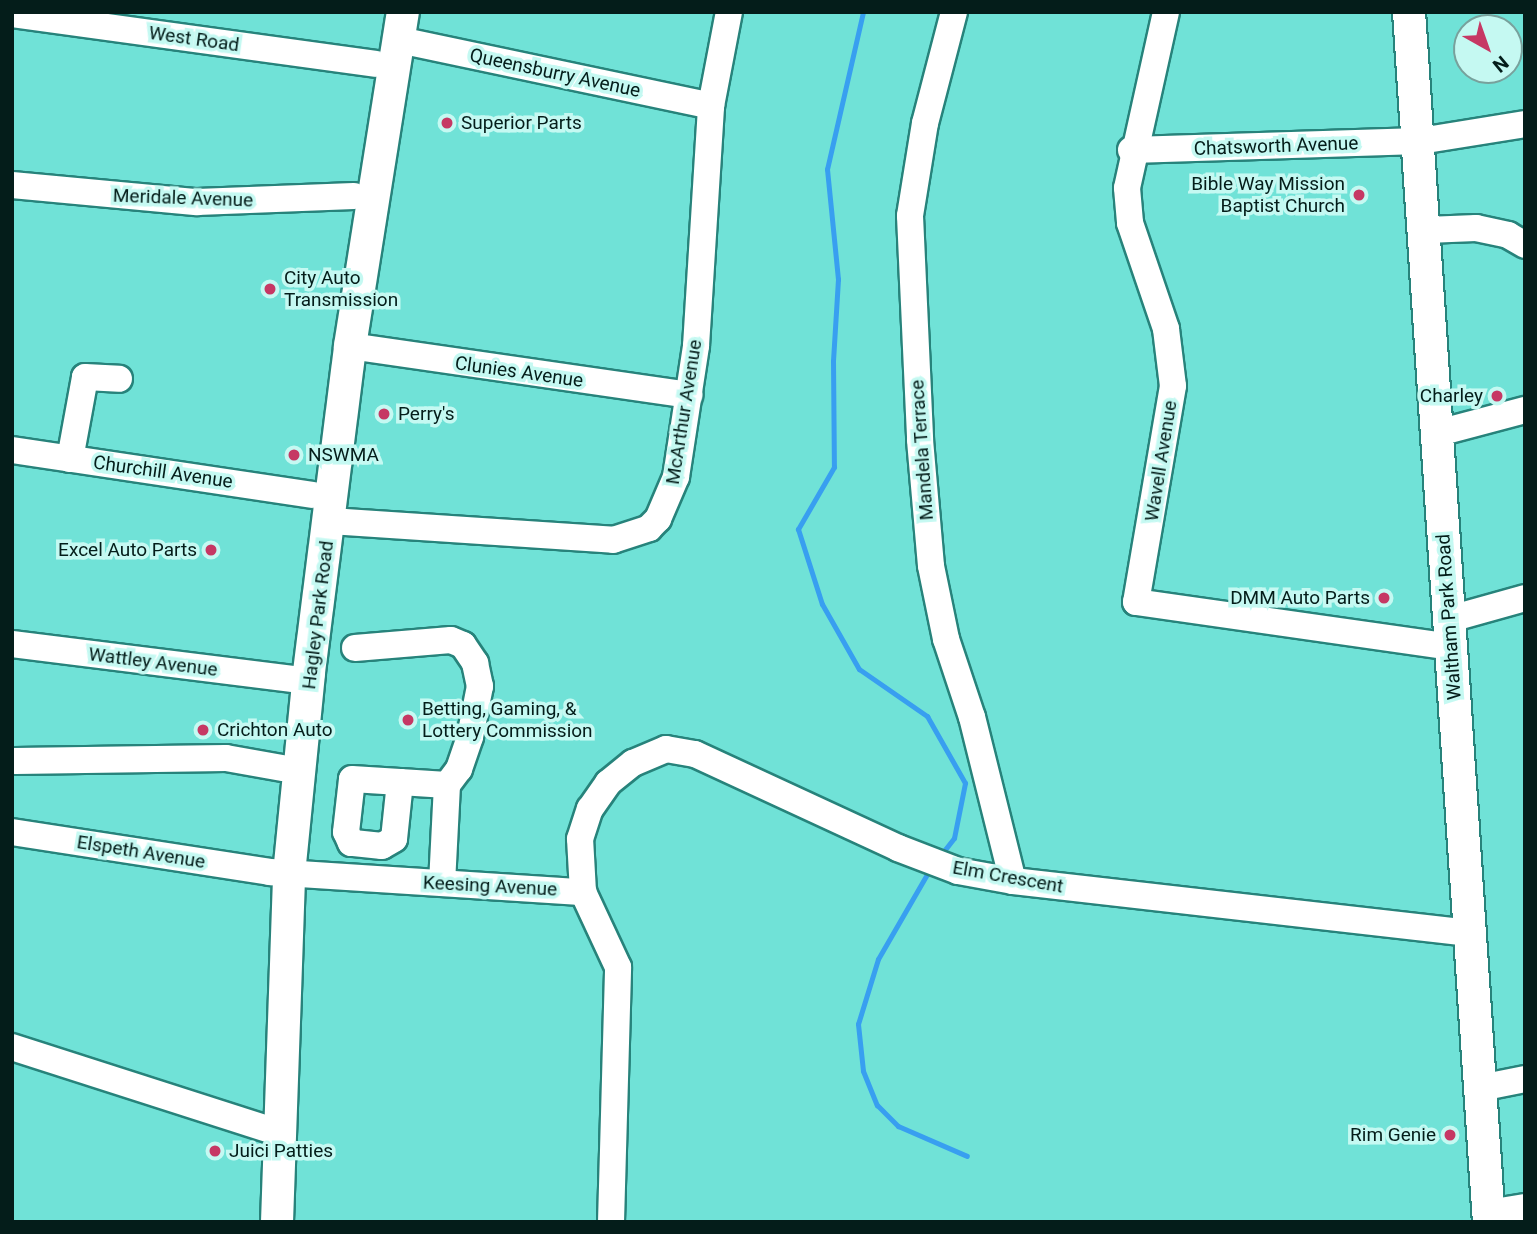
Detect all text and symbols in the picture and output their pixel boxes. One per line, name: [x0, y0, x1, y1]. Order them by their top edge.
north arrow: [1453, 14, 1523, 84]
street label: West Road: [147, 21, 241, 57]
street label: Queensburry Avenue: [468, 44, 642, 102]
text: N: [1488, 51, 1513, 77]
place label: Superior Parts: [461, 112, 582, 134]
marker: Superior Parts: [439, 115, 455, 131]
street label: Chatsworth Avenue: [1193, 132, 1359, 160]
place label: Bible Way Mission Baptist Church: [1191, 173, 1345, 217]
street label: Meridale Avenue: [112, 184, 254, 212]
marker: Bible Way Mission Baptist Church: [1351, 187, 1367, 203]
place label: City Auto Transmission: [284, 267, 398, 311]
marker: City Auto Transmission: [262, 281, 278, 297]
street label: McArthur Avenue: [661, 338, 707, 486]
street label: Clunies Avenue: [453, 352, 585, 392]
street label: Mandela Terrace: [906, 379, 938, 521]
place label: Charley: [1420, 385, 1483, 407]
marker: Charley: [1489, 388, 1505, 404]
street label: Wavell Avenue: [1140, 399, 1182, 523]
place label: Perry's: [398, 403, 454, 425]
marker: Perry's: [376, 406, 392, 422]
place label: NSWMA: [308, 444, 379, 466]
marker: NSWMA: [286, 447, 302, 463]
street label: Churchill Avenue: [92, 451, 234, 493]
street label: Waltham Park Road: [1432, 533, 1466, 701]
place label: Excel Auto Parts: [58, 539, 197, 561]
street label: Hagley Park Road: [298, 539, 338, 691]
marker: Excel Auto Parts: [203, 542, 219, 558]
place label: DMM Auto Parts: [1230, 587, 1370, 609]
marker: DMM Auto Parts: [1376, 590, 1392, 606]
street label: Wattley Avenue: [87, 643, 219, 681]
place label: Betting, Gaming, & Lottery Commission: [422, 698, 593, 742]
marker: Betting, Gaming, & Lottery Commission: [400, 712, 416, 728]
place label: Crichton Auto: [217, 719, 333, 741]
marker: Crichton Auto: [195, 722, 211, 738]
street label: Elspeth Avenue: [75, 831, 207, 873]
street label: Elm Crescent: [951, 856, 1065, 898]
street label: Keesing Avenue: [422, 871, 558, 901]
place label: Rim Genie: [1350, 1124, 1436, 1146]
marker: Rim Genie: [1442, 1127, 1458, 1143]
place label: Juici Patties: [229, 1140, 333, 1162]
marker: Juici Patties: [207, 1143, 223, 1159]

